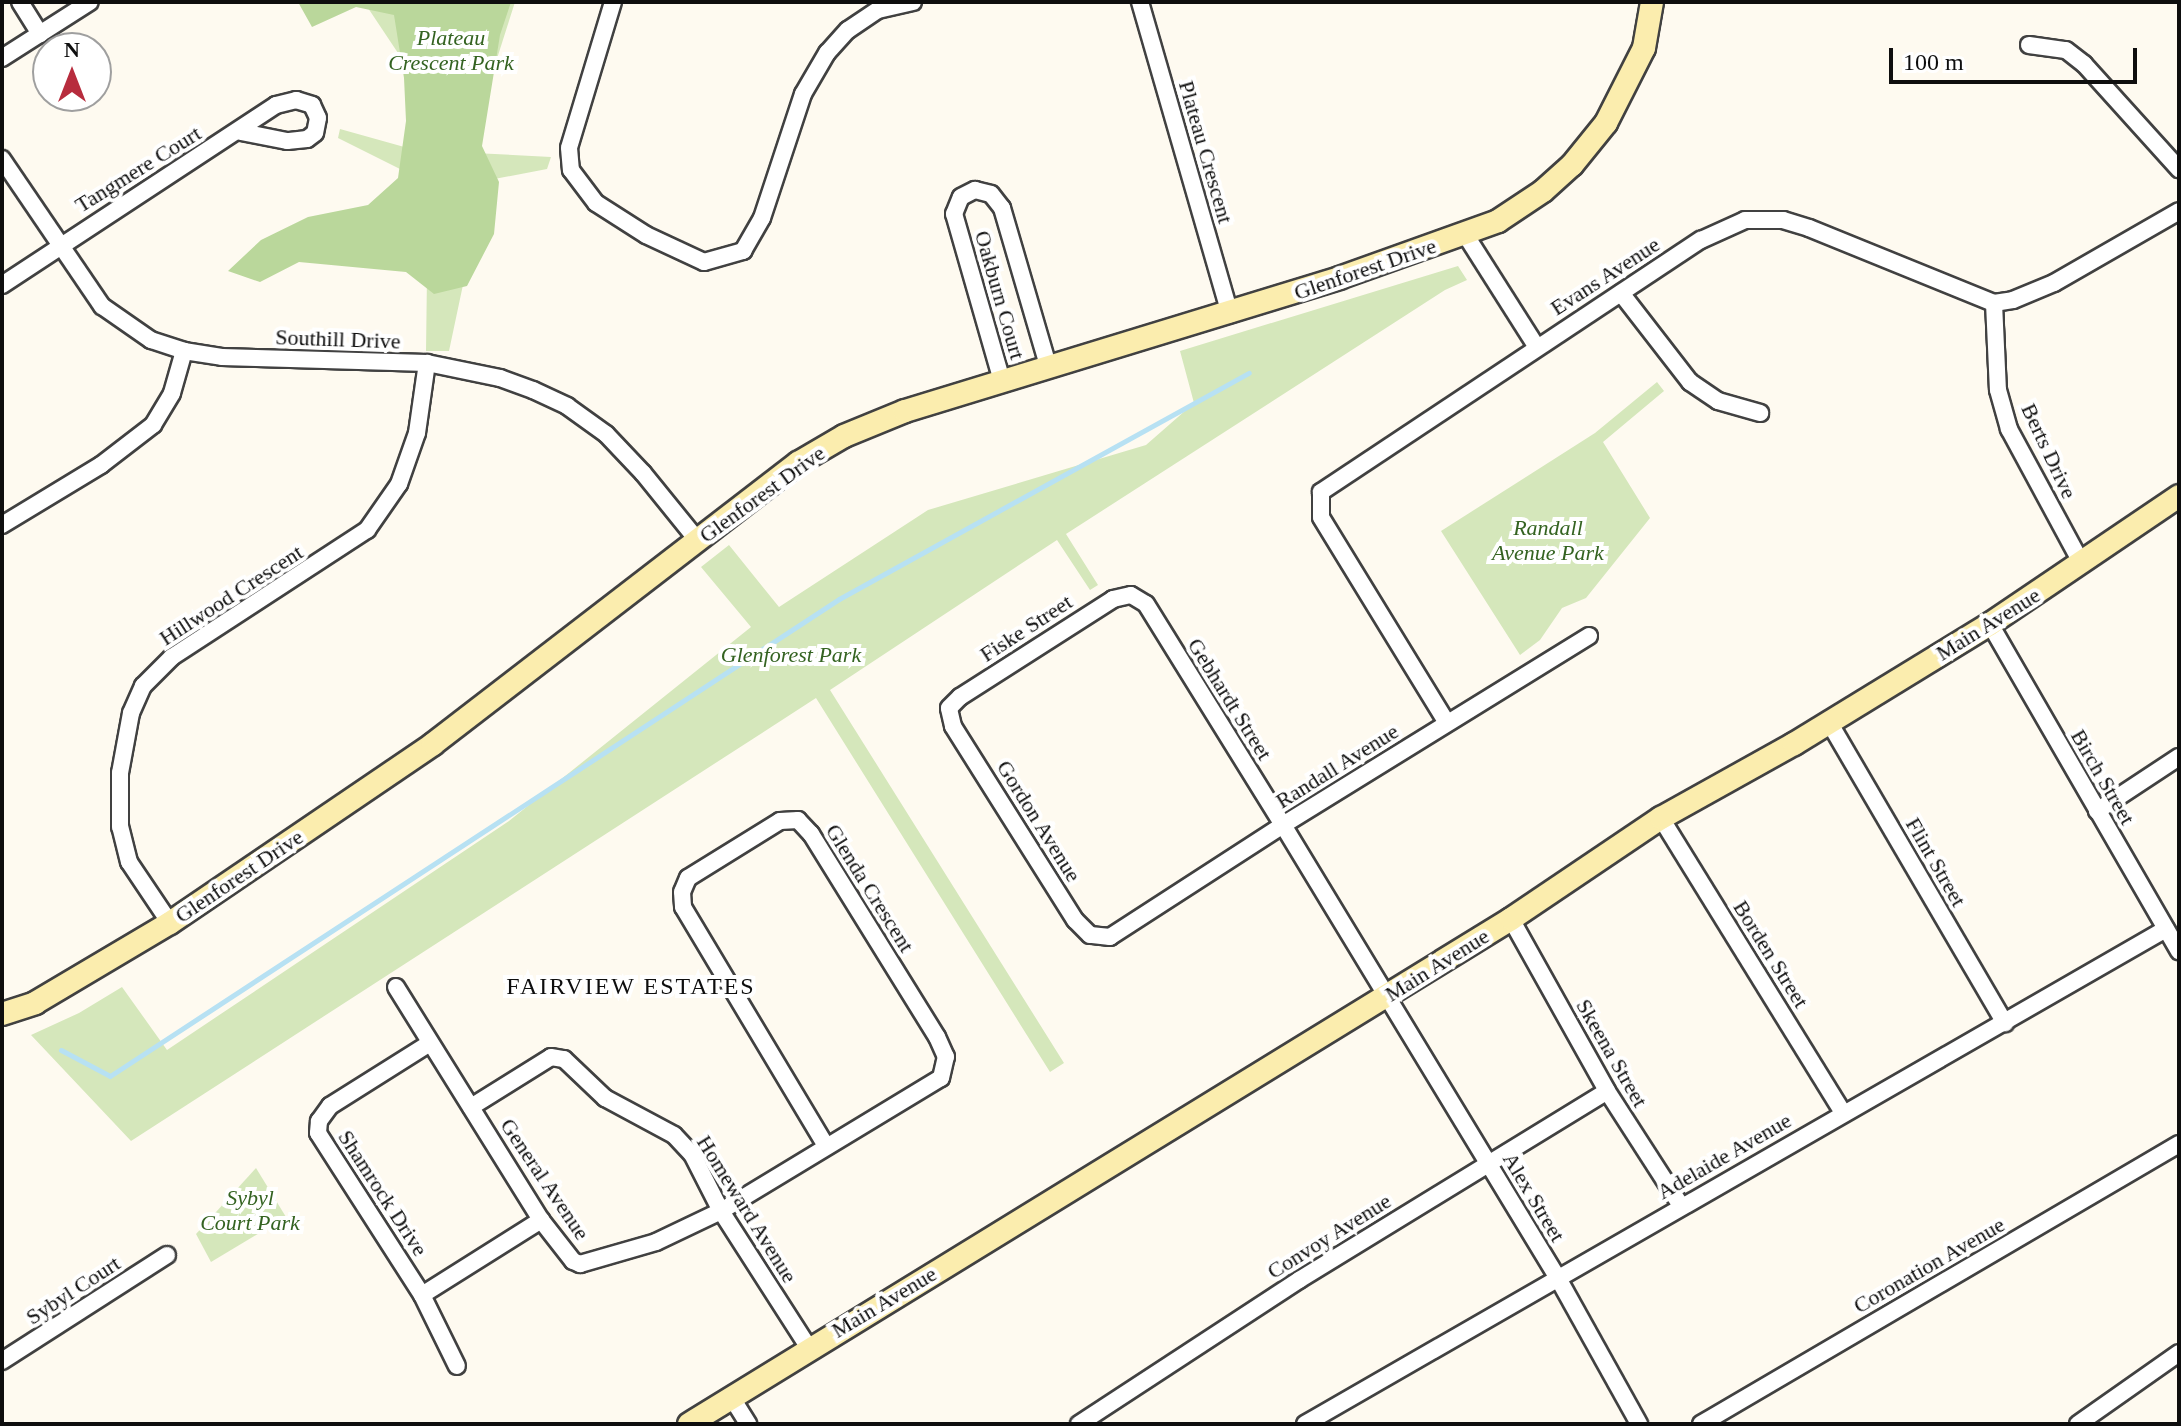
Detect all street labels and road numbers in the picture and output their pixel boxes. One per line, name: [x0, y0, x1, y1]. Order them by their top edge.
street label: Plateau Crescent: [1173, 78, 1239, 226]
street label: Tangmere Court: [70, 120, 206, 218]
street label: Oakburn Court: [969, 228, 1031, 362]
street label: Evans Avenue: [1545, 231, 1665, 321]
street label: Glenforest Drive: [1291, 232, 1439, 306]
street label: Southill Drive: [275, 324, 401, 354]
street label: Berts Drive: [2015, 399, 2083, 503]
street label: Glenforest Drive: [694, 440, 830, 548]
street label: Hillwood Crescent: [154, 539, 308, 651]
street label: Main Avenue: [1931, 581, 2045, 667]
street label: Fiske Street: [975, 588, 1077, 668]
street label: Gebhardt Street: [1182, 633, 1278, 765]
street label: Randall Avenue: [1270, 718, 1404, 814]
street label: Birch Street: [2065, 725, 2141, 829]
street label: Gordon Avenue: [991, 755, 1087, 887]
street label: Flint Street: [1900, 813, 1972, 911]
street label: Glenda Crescent: [820, 819, 920, 957]
street label: Glenforest Drive: [170, 824, 308, 928]
street label: Borden Street: [1728, 895, 1814, 1013]
street label: Main Avenue: [1380, 922, 1494, 1008]
street label: Skeena Street: [1570, 994, 1654, 1112]
street label: Adelaide Avenue: [1652, 1107, 1796, 1205]
street label: General Avenue: [494, 1113, 596, 1245]
street label: Shamrock Drive: [332, 1125, 434, 1261]
street label: Homeward Avenue: [691, 1130, 803, 1288]
street label: Alex Street: [1497, 1148, 1571, 1246]
street label: Convoy Avenue: [1262, 1187, 1396, 1285]
street label: Coronation Avenue: [1848, 1211, 2010, 1319]
street label: Sybyl Court: [21, 1250, 125, 1330]
street label: Main Avenue: [826, 1260, 942, 1344]

